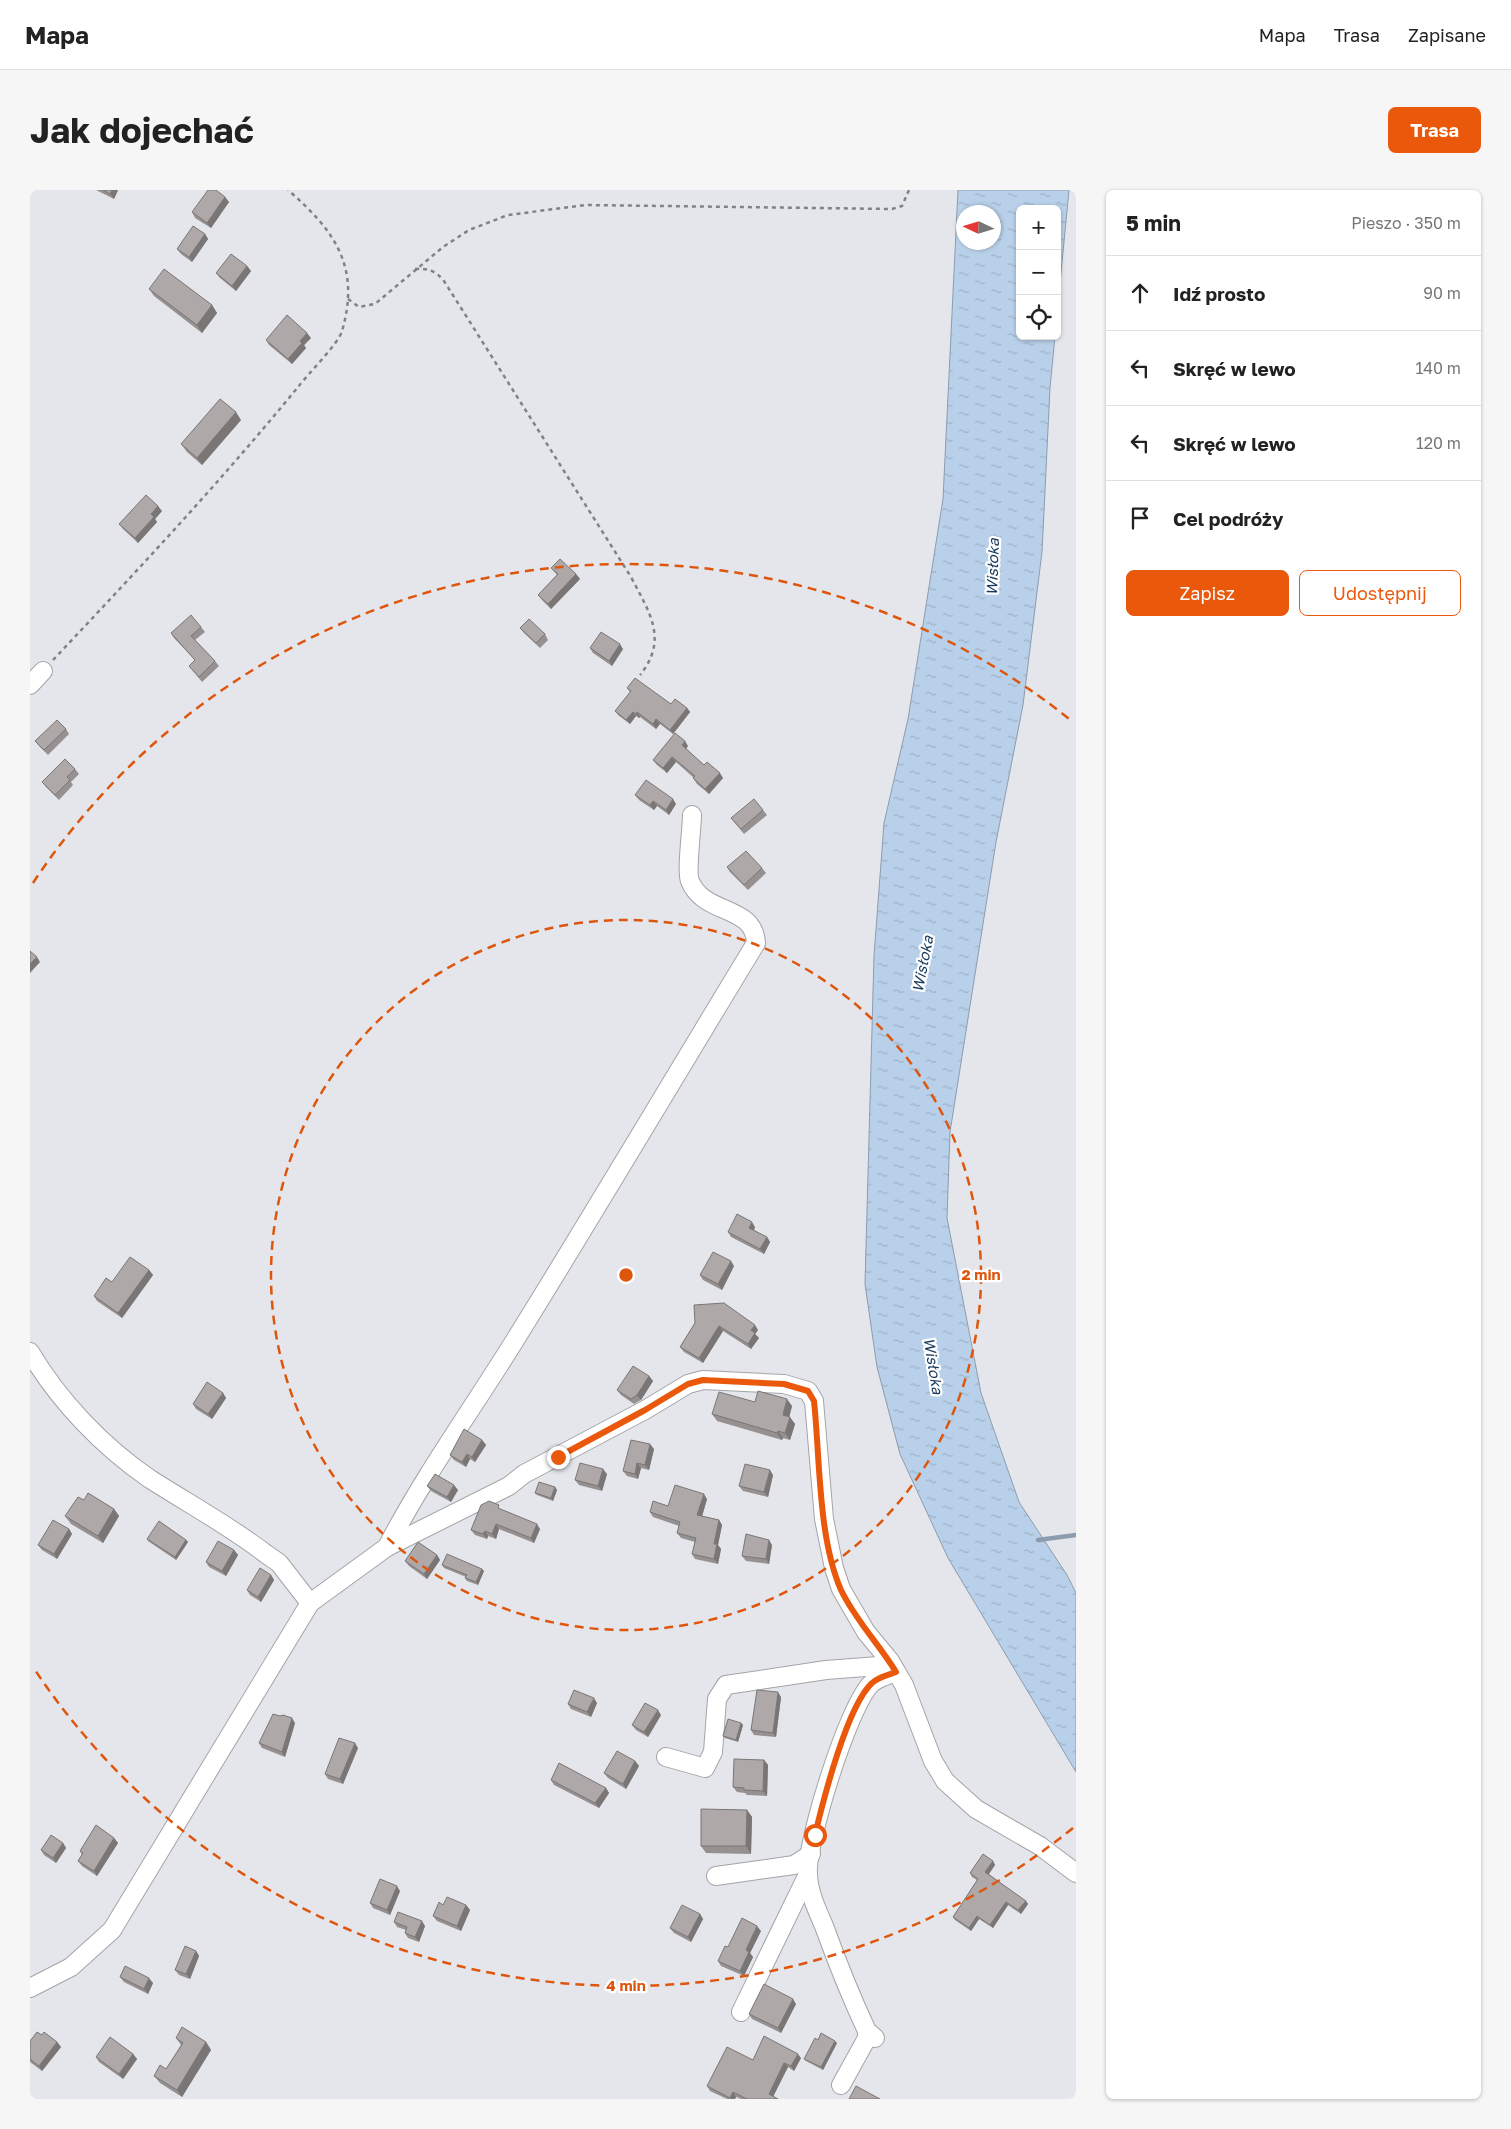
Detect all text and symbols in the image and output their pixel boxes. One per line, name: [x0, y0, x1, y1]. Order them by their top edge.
text: Mapa: [25, 20, 89, 49]
text: Mapa: [1259, 24, 1306, 46]
text: Trasa: [1334, 24, 1380, 46]
text: Zapisane: [1408, 24, 1486, 46]
button: Trasa: [1388, 107, 1481, 153]
text: Jak dojechać: [30, 109, 254, 151]
north arrow: [956, 205, 1001, 250]
map controls: [1016, 205, 1061, 340]
button: +: [1016, 205, 1061, 250]
text: 5 min: [1126, 210, 1181, 236]
text: Pieszo · 350 m: [1351, 213, 1461, 233]
button: −: [1016, 250, 1061, 295]
icon: ahead: [1126, 279, 1154, 307]
text: Idź prosto: [1173, 282, 1265, 305]
text: 90 m: [1423, 283, 1461, 303]
button: locate: [1016, 295, 1061, 340]
icon: left: [1126, 354, 1154, 382]
text: Skręć w lewo: [1173, 357, 1296, 380]
text: 140 m: [1415, 358, 1461, 378]
icon: left: [1126, 429, 1154, 457]
text: Skręć w lewo: [1173, 432, 1296, 455]
text: 120 m: [1416, 433, 1461, 453]
icon: arrive: [1126, 504, 1154, 532]
text: Cel podróży: [1173, 507, 1283, 530]
water label: Wisłoka: [982, 538, 1002, 596]
button: Zapisz: [1126, 570, 1289, 616]
button: Udostępnij: [1299, 570, 1461, 616]
water label: Wisłoka: [908, 934, 936, 994]
text: 2 min: [961, 1265, 1001, 1283]
centre of rings: [617, 1266, 635, 1284]
water label: Wisłoka: [921, 1336, 947, 1396]
route end: [547, 1446, 570, 1469]
route start: [804, 1824, 827, 1847]
text: 4 min: [606, 1976, 646, 1994]

